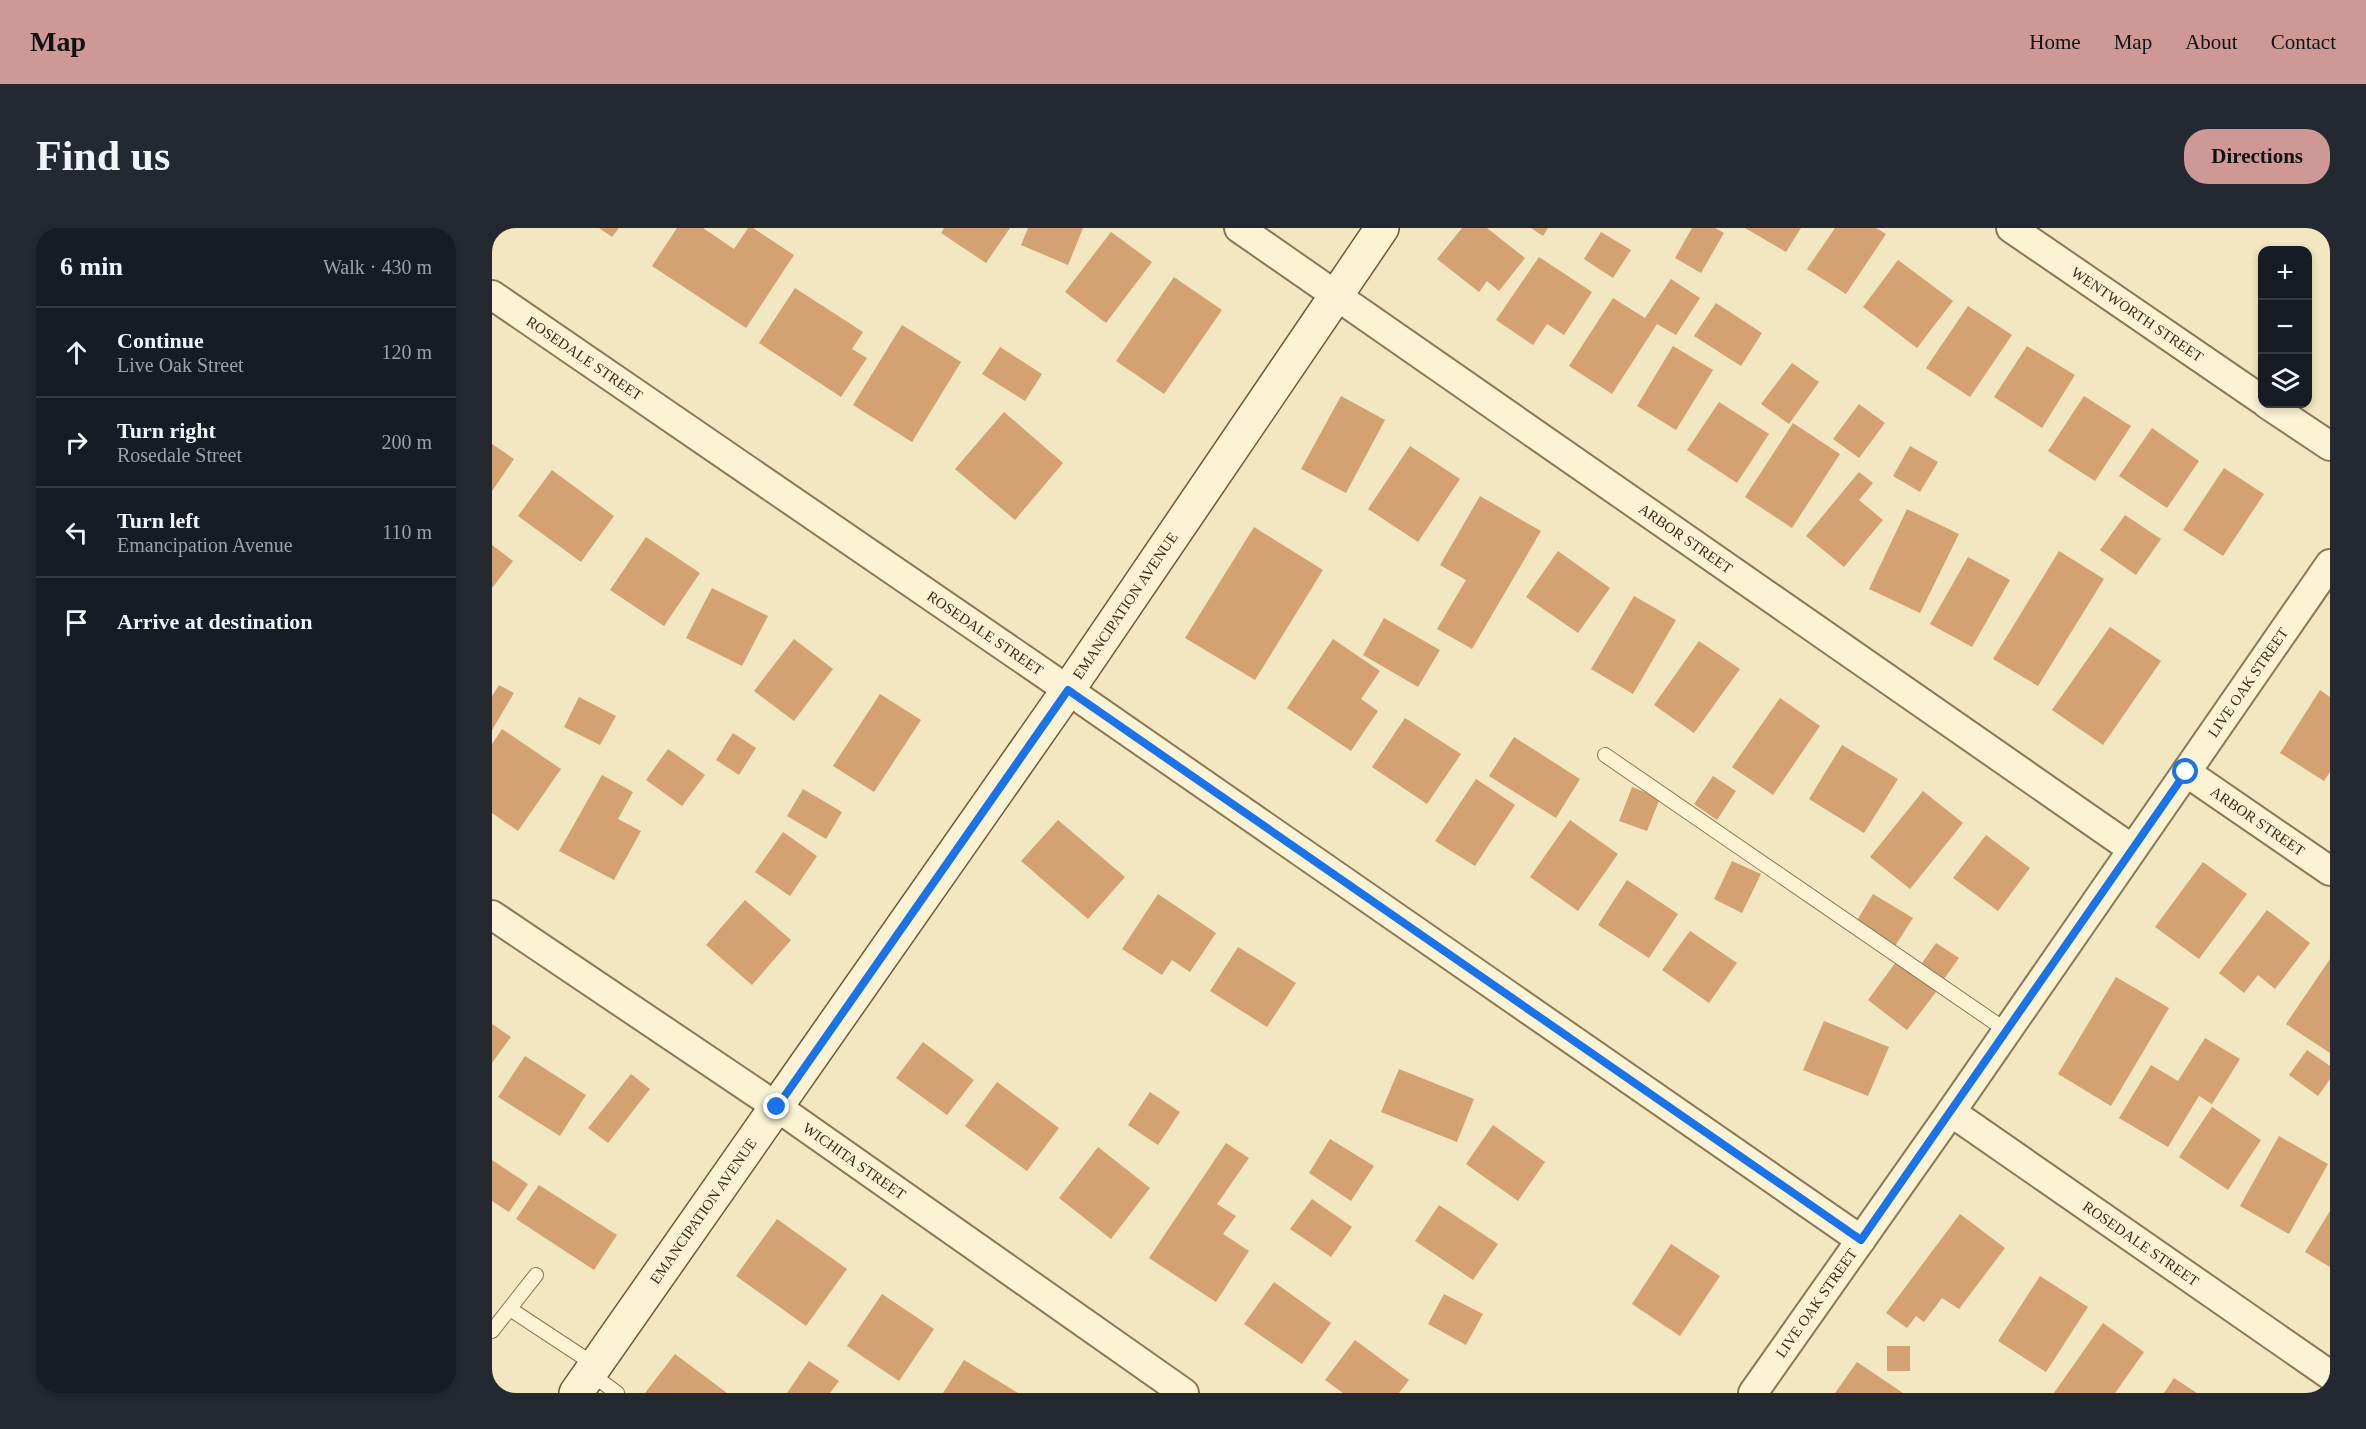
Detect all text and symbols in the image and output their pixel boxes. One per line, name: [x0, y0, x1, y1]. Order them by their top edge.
text: Map: [30, 26, 86, 57]
text: Home: [2029, 30, 2081, 54]
text: Map: [2114, 30, 2152, 54]
text: About: [2185, 30, 2238, 54]
text: Contact: [2271, 30, 2336, 54]
button: Directions: [2184, 129, 2330, 184]
text: Find us: [36, 133, 170, 179]
map controls: [2258, 246, 2312, 408]
button: +: [2258, 246, 2312, 300]
text: 6 min: [60, 252, 123, 281]
text: Walk · 430 m: [323, 256, 432, 278]
street label: WENTWORTH STREET: [2068, 264, 2206, 365]
button: −: [2258, 300, 2312, 354]
street label: ROSEDALE STREET: [523, 313, 645, 404]
text: Continue: [117, 328, 204, 353]
icon: ahead: [60, 336, 93, 369]
text: 120 m: [381, 341, 432, 363]
text: Live Oak Street: [117, 354, 244, 376]
button: layers: [2258, 354, 2312, 408]
text: Turn right: [117, 418, 216, 443]
icon: right: [60, 426, 93, 459]
text: 200 m: [381, 431, 432, 453]
text: Rosedale Street: [117, 444, 242, 466]
street label: ARBOR STREET: [1636, 500, 1736, 577]
text: Turn left: [117, 508, 200, 533]
icon: left: [60, 516, 93, 549]
text: 110 m: [382, 521, 432, 543]
street label: EMANCIPATION AVENUE: [1070, 529, 1181, 682]
text: Emancipation Avenue: [117, 534, 293, 556]
street label: ROSEDALE STREET: [924, 588, 1046, 679]
icon: arrive: [60, 606, 93, 639]
text: Arrive at destination: [117, 609, 313, 634]
street label: LIVE OAK STREET: [2205, 625, 2291, 740]
route start: [2172, 758, 2198, 784]
street label: ARBOR STREET: [2208, 783, 2308, 859]
route end: [763, 1093, 789, 1119]
street label: WICHITA STREET: [800, 1120, 909, 1203]
street label: EMANCIPATION AVENUE: [647, 1135, 760, 1287]
street label: ROSEDALE STREET: [2080, 1198, 2202, 1289]
street label: LIVE OAK STREET: [1773, 1246, 1860, 1361]

